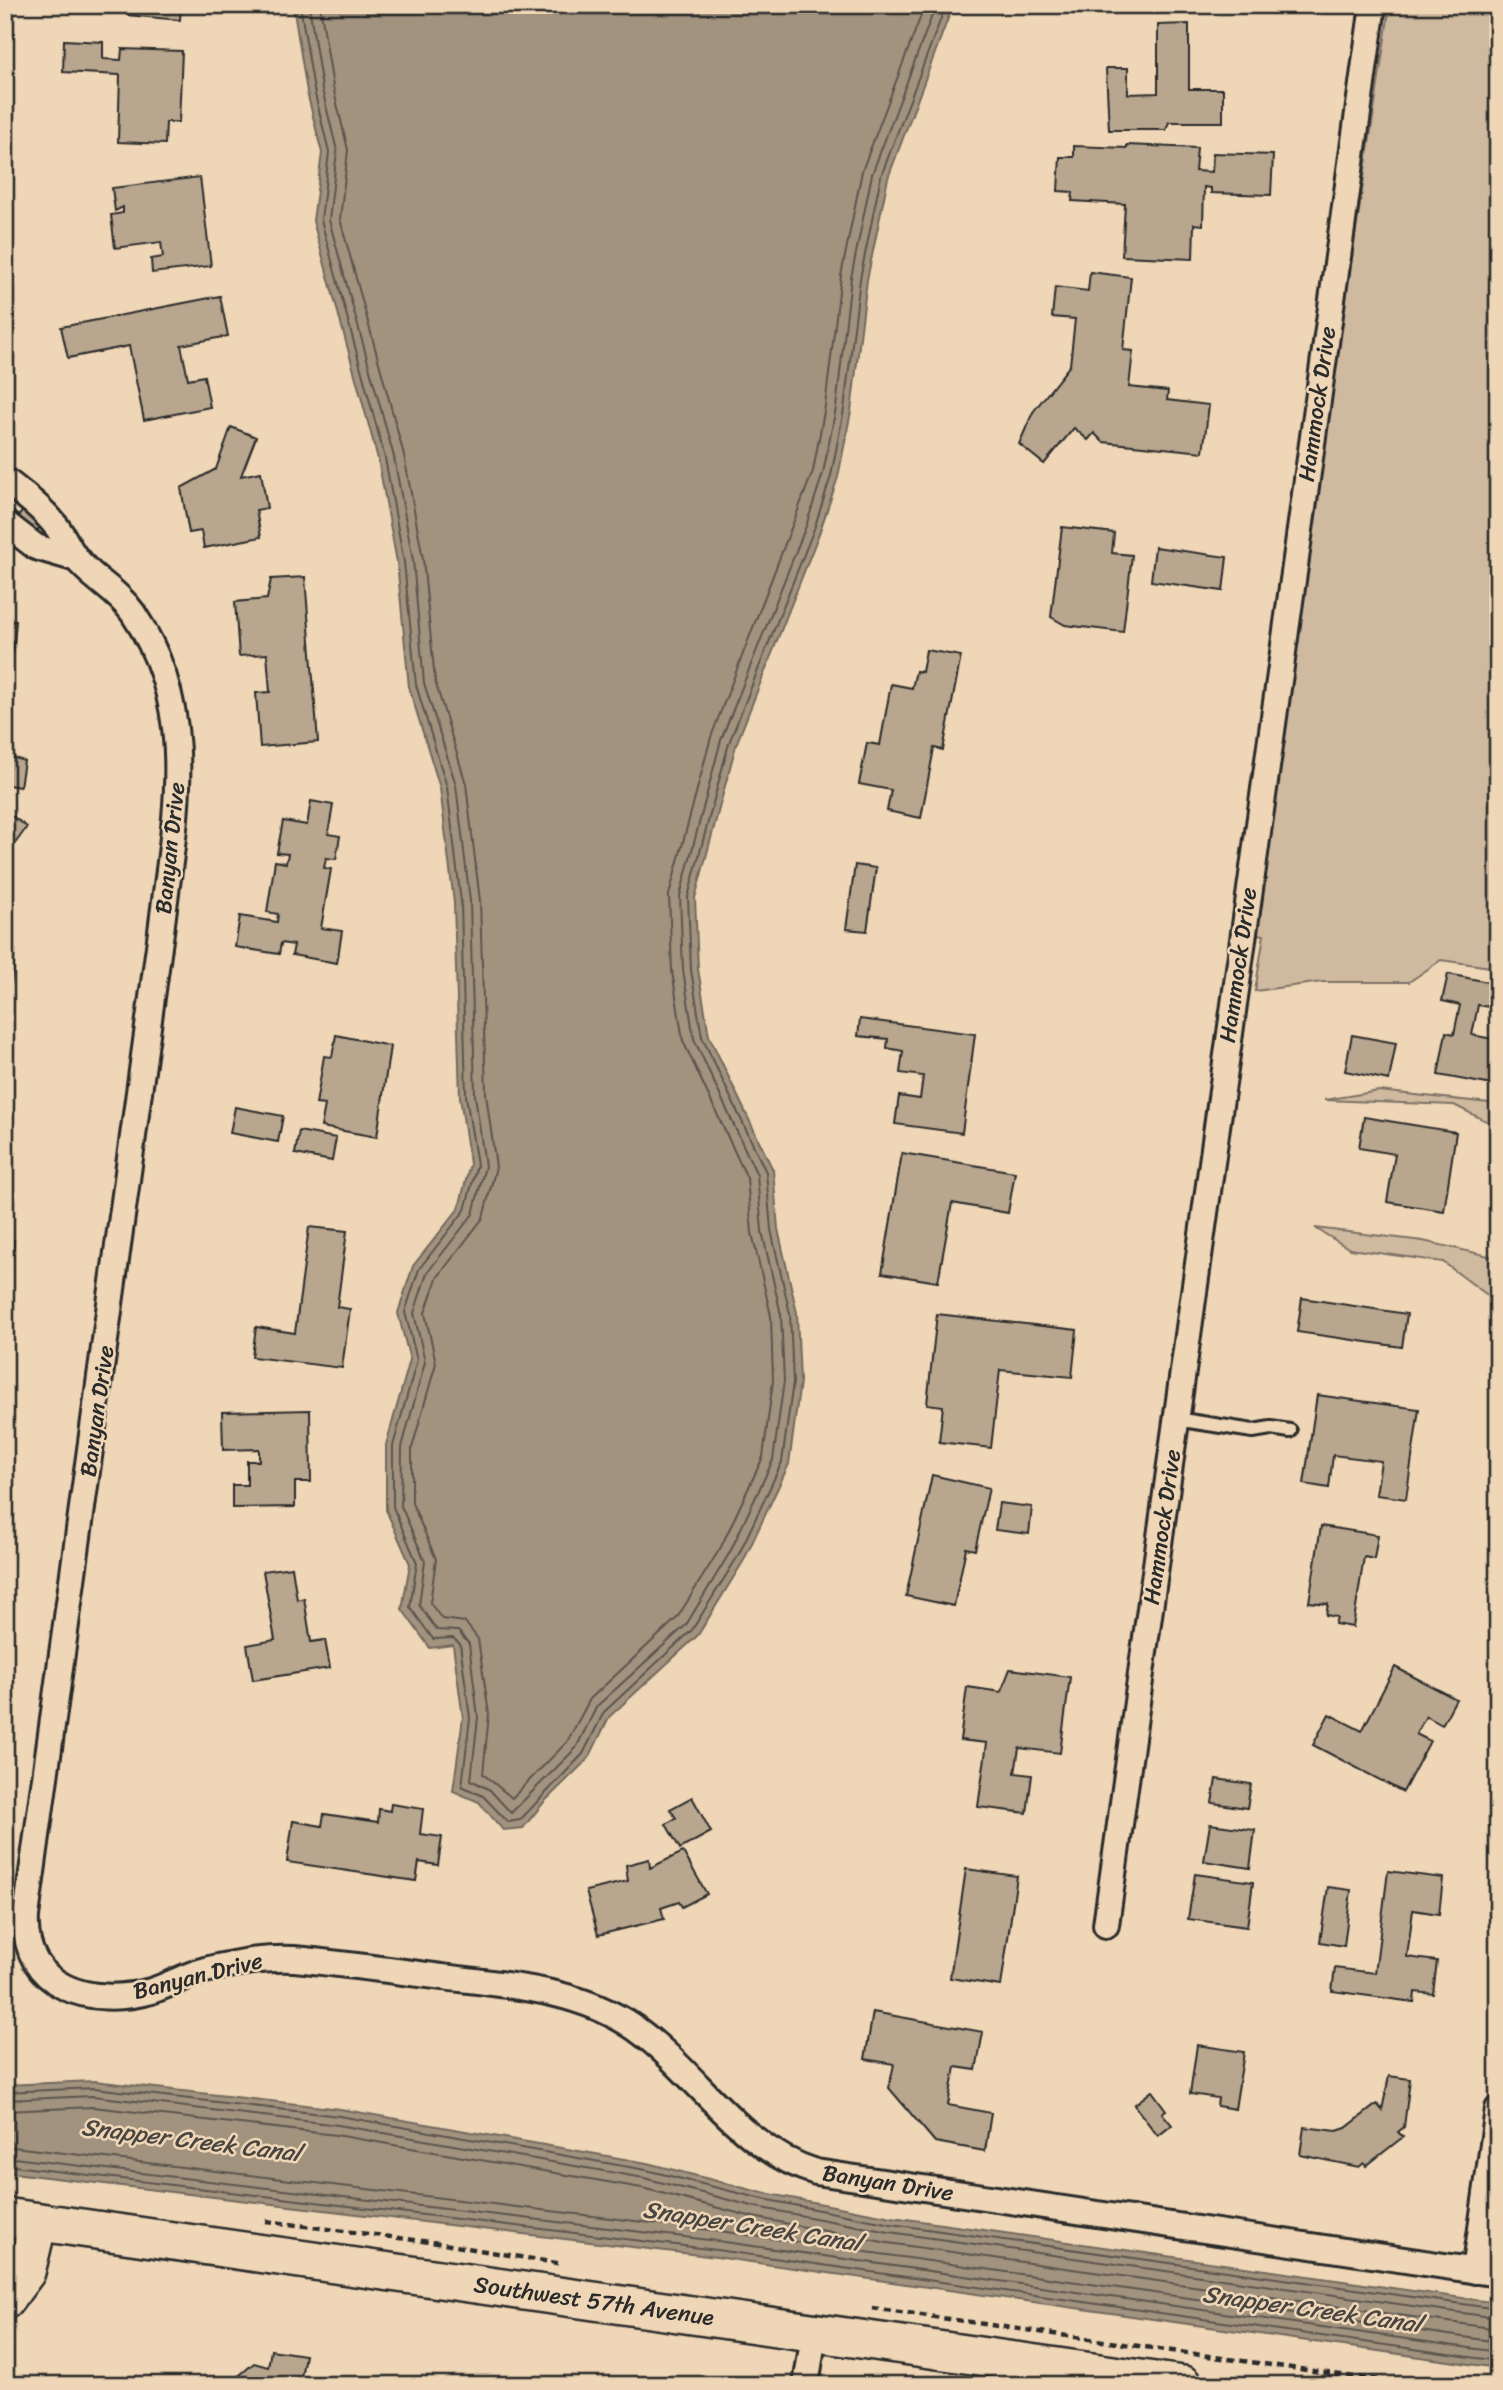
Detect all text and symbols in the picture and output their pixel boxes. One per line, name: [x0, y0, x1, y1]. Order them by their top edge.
street label: Hammock Drive: [1286, 323, 1348, 484]
street label: Banyan Drive: [143, 780, 197, 916]
street label: Hammock Drive: [1207, 884, 1269, 1045]
street label: Banyan Drive: [67, 1342, 127, 1479]
street label: Hammock Drive: [1131, 1446, 1193, 1607]
street label: Banyan Drive: [129, 1940, 267, 2012]
water label: Snapper Creek Canal: [79, 2106, 308, 2175]
street label: Banyan Drive: [819, 2152, 957, 2214]
water label: Snapper Creek Canal: [640, 2188, 869, 2265]
street label: Southwest 57th Avenue: [471, 2264, 717, 2338]
water label: Snapper Creek Canal: [1200, 2273, 1429, 2346]

